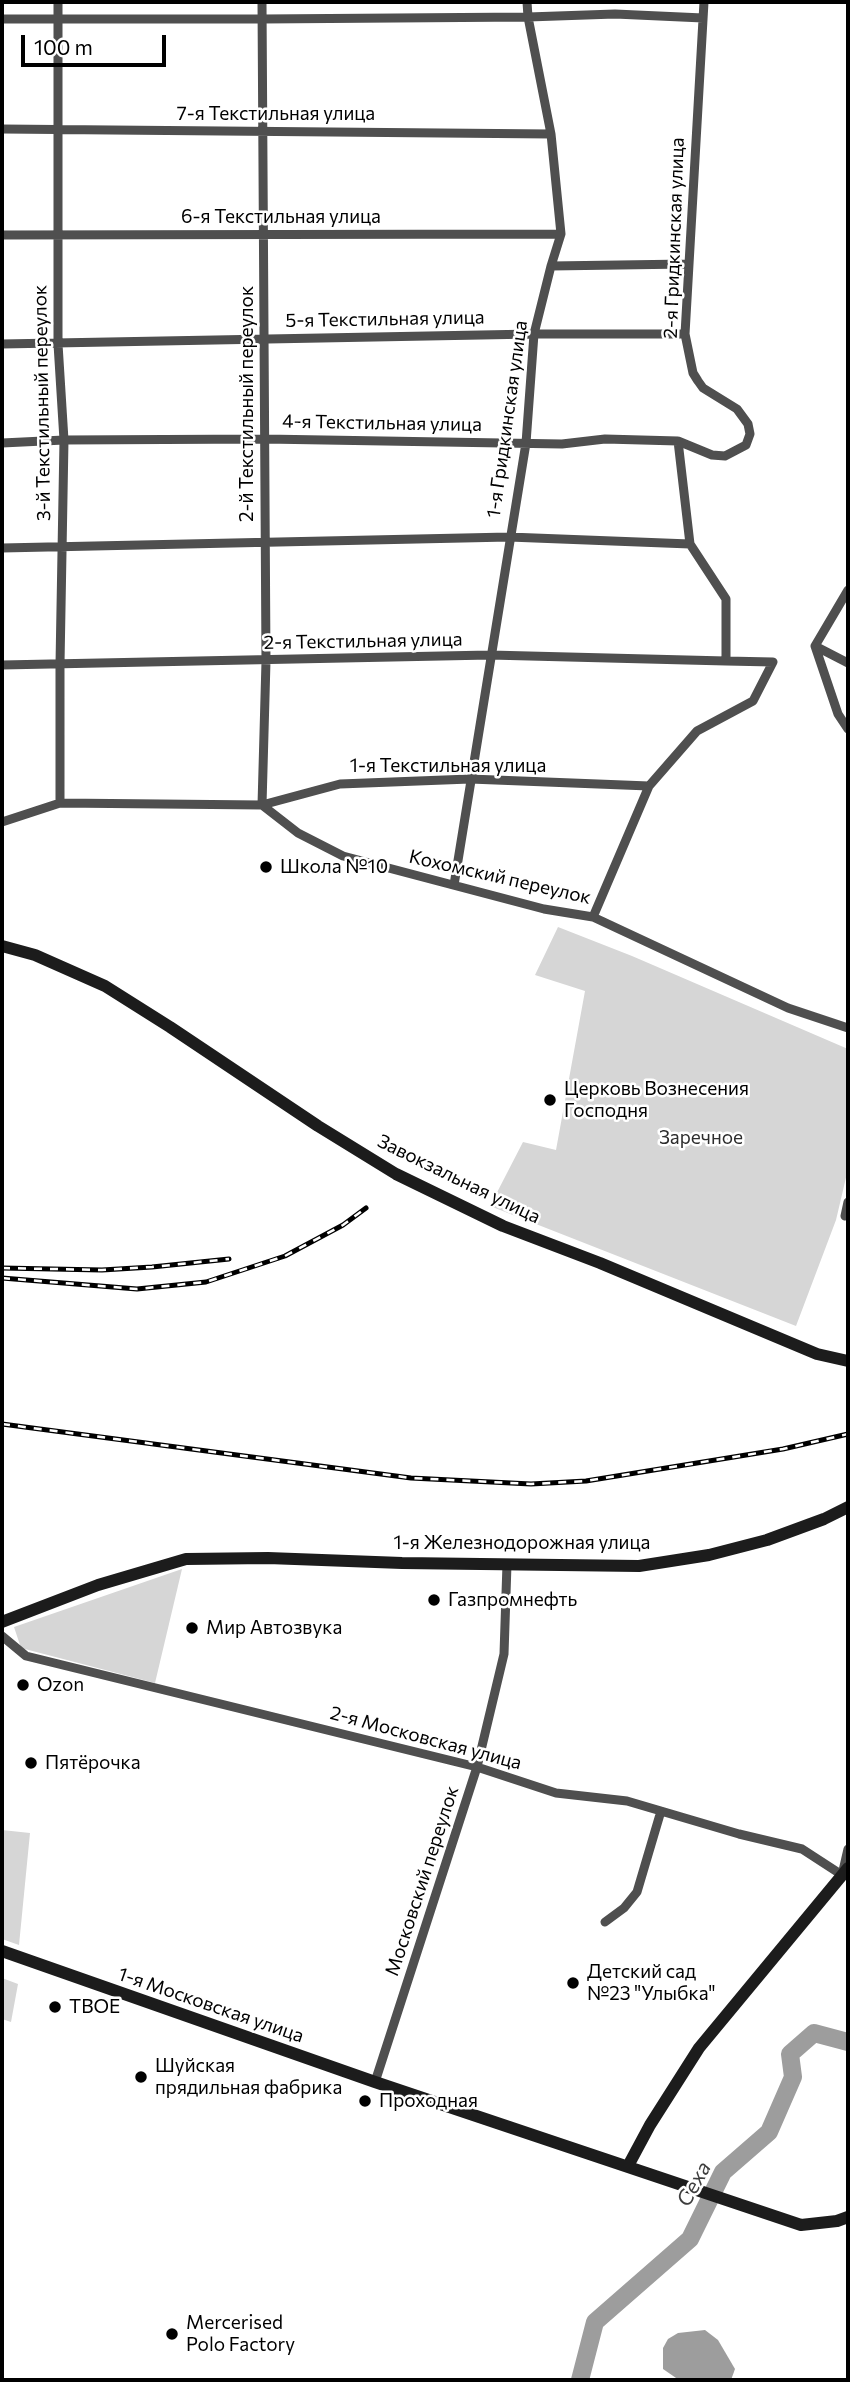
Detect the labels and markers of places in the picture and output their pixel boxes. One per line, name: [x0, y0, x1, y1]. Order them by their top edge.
place label: Школа №10: [280, 856, 388, 878]
marker: Школа №10: [258, 859, 274, 875]
place label: Церковь Вознесения Господня: [564, 1078, 749, 1122]
marker: Церковь Вознесения Господня: [542, 1092, 558, 1108]
place label: Газпромнефть: [448, 1589, 577, 1611]
marker: Газпромнефть: [426, 1592, 442, 1608]
place label: Мир Автозвука: [206, 1617, 342, 1639]
marker: Мир Автозвука: [184, 1620, 200, 1636]
place label: Ozon: [37, 1674, 84, 1696]
marker: Ozon: [15, 1677, 31, 1693]
place label: Пятёрочка: [45, 1752, 141, 1774]
marker: Пятёрочка: [23, 1755, 39, 1771]
place label: Детский сад №23 "Улыбка": [587, 1961, 716, 2005]
marker: Детский сад №23 "Улыбка": [565, 1975, 581, 1991]
place label: ТВОЕ: [69, 1996, 120, 2018]
marker: ТВОЕ: [47, 1999, 63, 2015]
place label: Шуйская прядильная фабрика: [155, 2055, 342, 2099]
marker: Шуйская прядильная фабрика: [133, 2069, 149, 2085]
place label: Проходная: [379, 2090, 478, 2112]
marker: Проходная: [357, 2093, 373, 2109]
place label: Mercerised Polo Factory: [186, 2312, 295, 2356]
marker: Mercerised Polo Factory: [164, 2326, 180, 2342]

